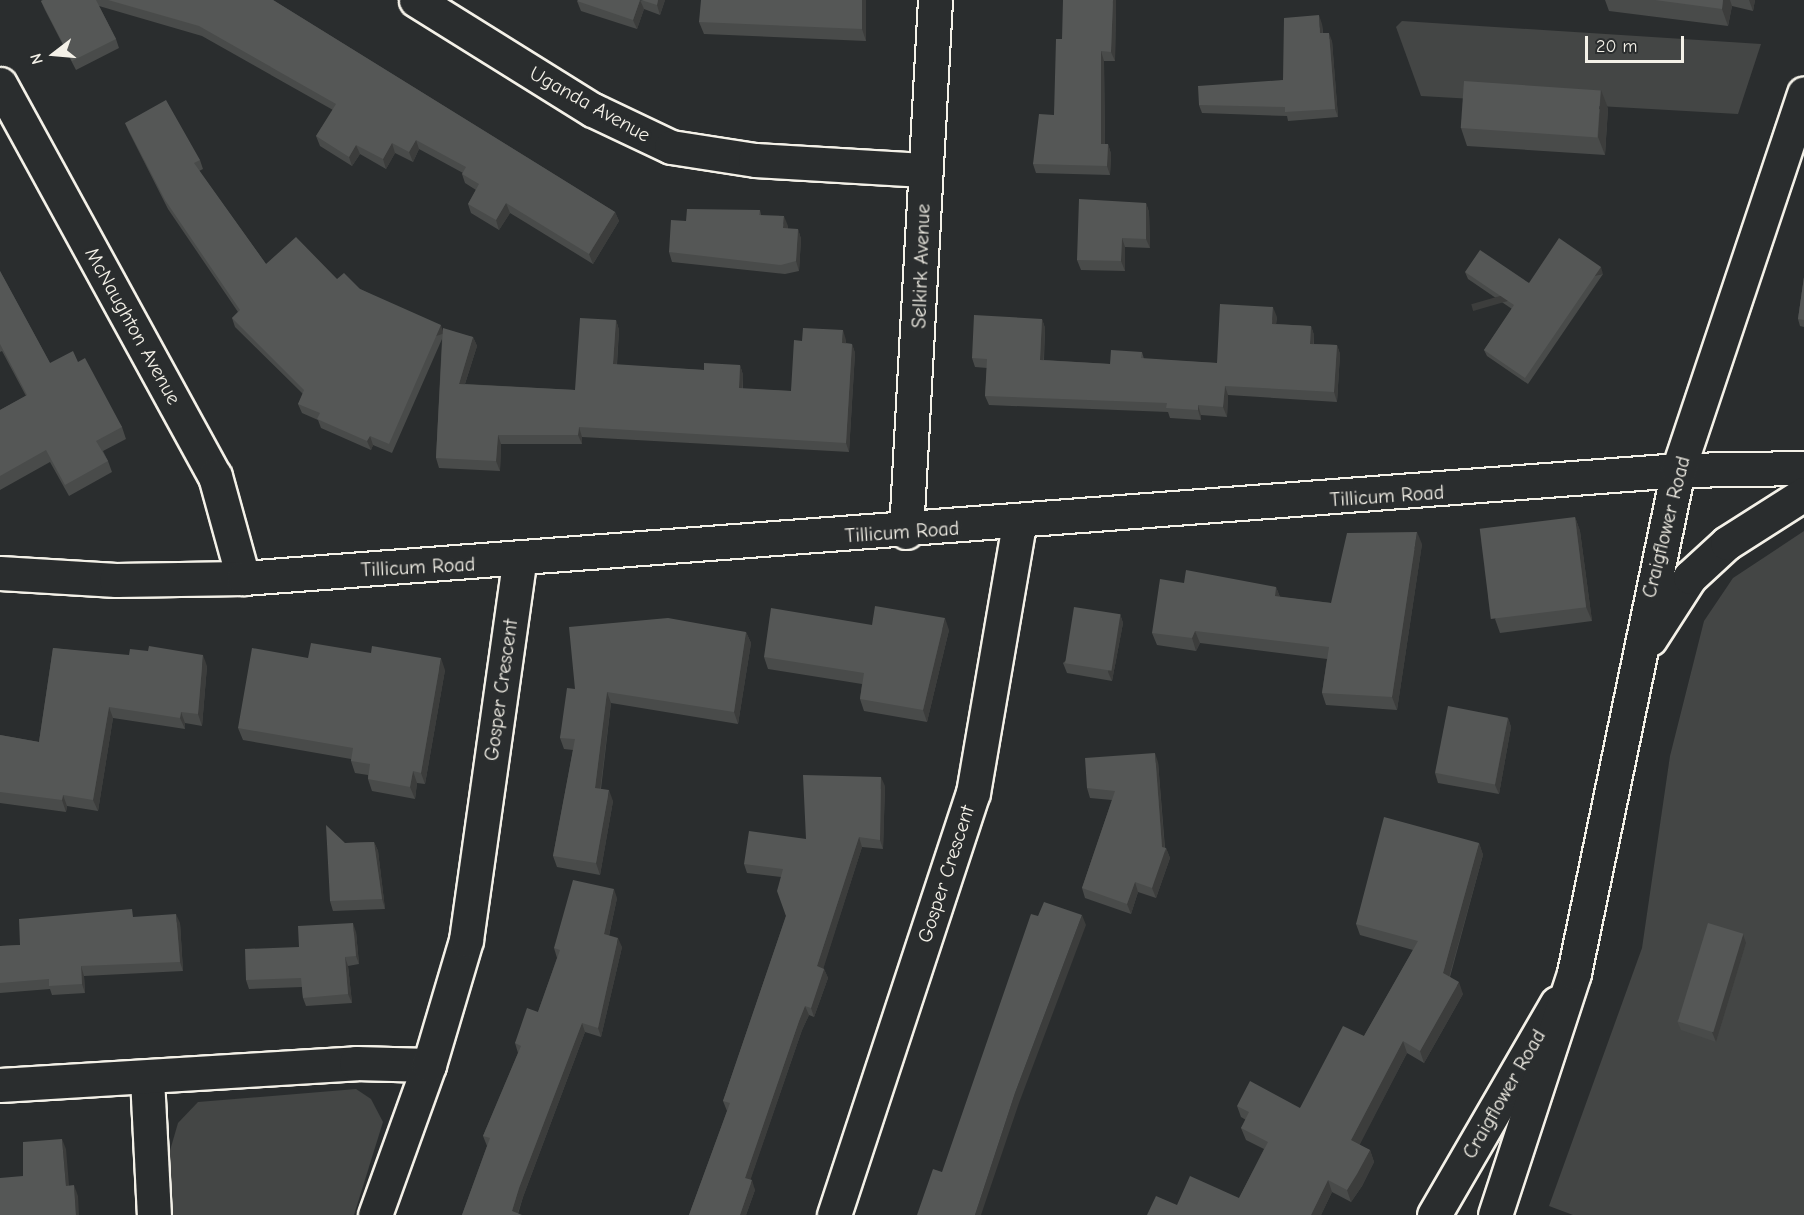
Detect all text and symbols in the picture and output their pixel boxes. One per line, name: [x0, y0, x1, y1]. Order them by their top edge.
north arrow: [24, 24, 84, 84]
scale bar: [1588, 24, 1687, 62]
text: 20 m: [1596, 36, 1637, 57]
text: N: [27, 51, 47, 66]
street label: Uganda Avenue: [525, 61, 655, 147]
street label: Selkirk Avenue: [907, 203, 935, 329]
street label: McNaughton Avenue: [80, 243, 186, 409]
street label: Craigflower Road: [1637, 454, 1695, 600]
street label: Tillicum Road: [1329, 480, 1445, 512]
street label: Tillicum Road: [844, 516, 960, 548]
street label: Tillicum Road: [360, 552, 476, 582]
street label: Gosper Crescent: [479, 618, 523, 762]
street label: Gosper Crescent: [913, 802, 979, 946]
street label: Craigflower Road: [1457, 1025, 1551, 1163]

